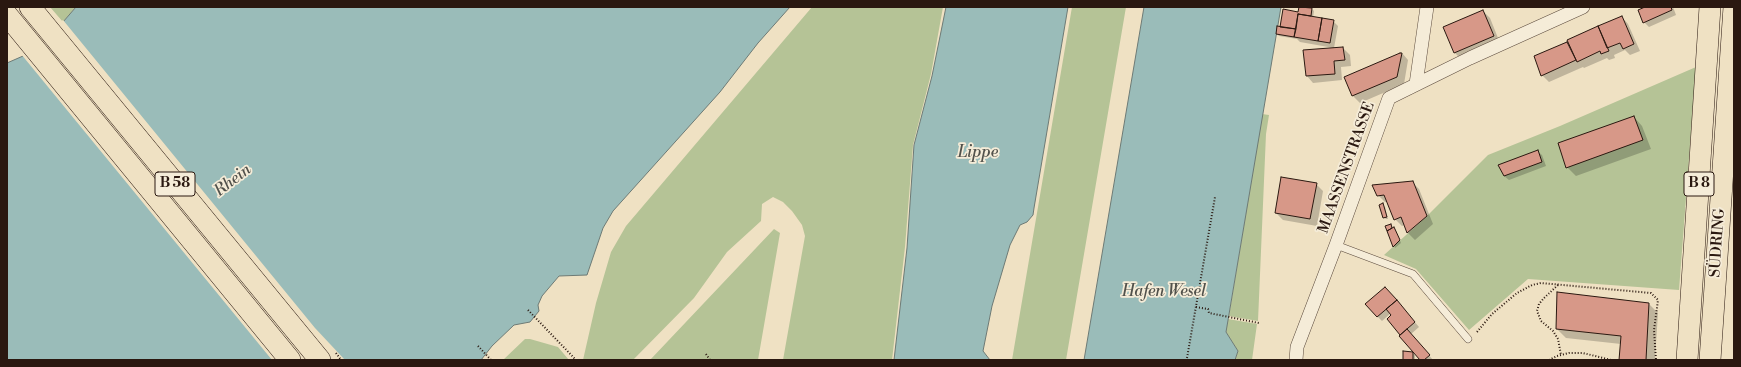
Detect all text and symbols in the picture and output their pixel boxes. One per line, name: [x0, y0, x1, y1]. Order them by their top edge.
street label: MAASSENSTRASSE: [1315, 100, 1379, 236]
water label: Lippe: [958, 143, 998, 163]
water label: Rhein: [211, 161, 255, 201]
road number: B 58: [155, 172, 195, 196]
road number: B 8: [1684, 172, 1714, 196]
street label: SÜDRING: [1707, 208, 1729, 278]
water label: Hafen Wesel: [1122, 282, 1206, 302]

